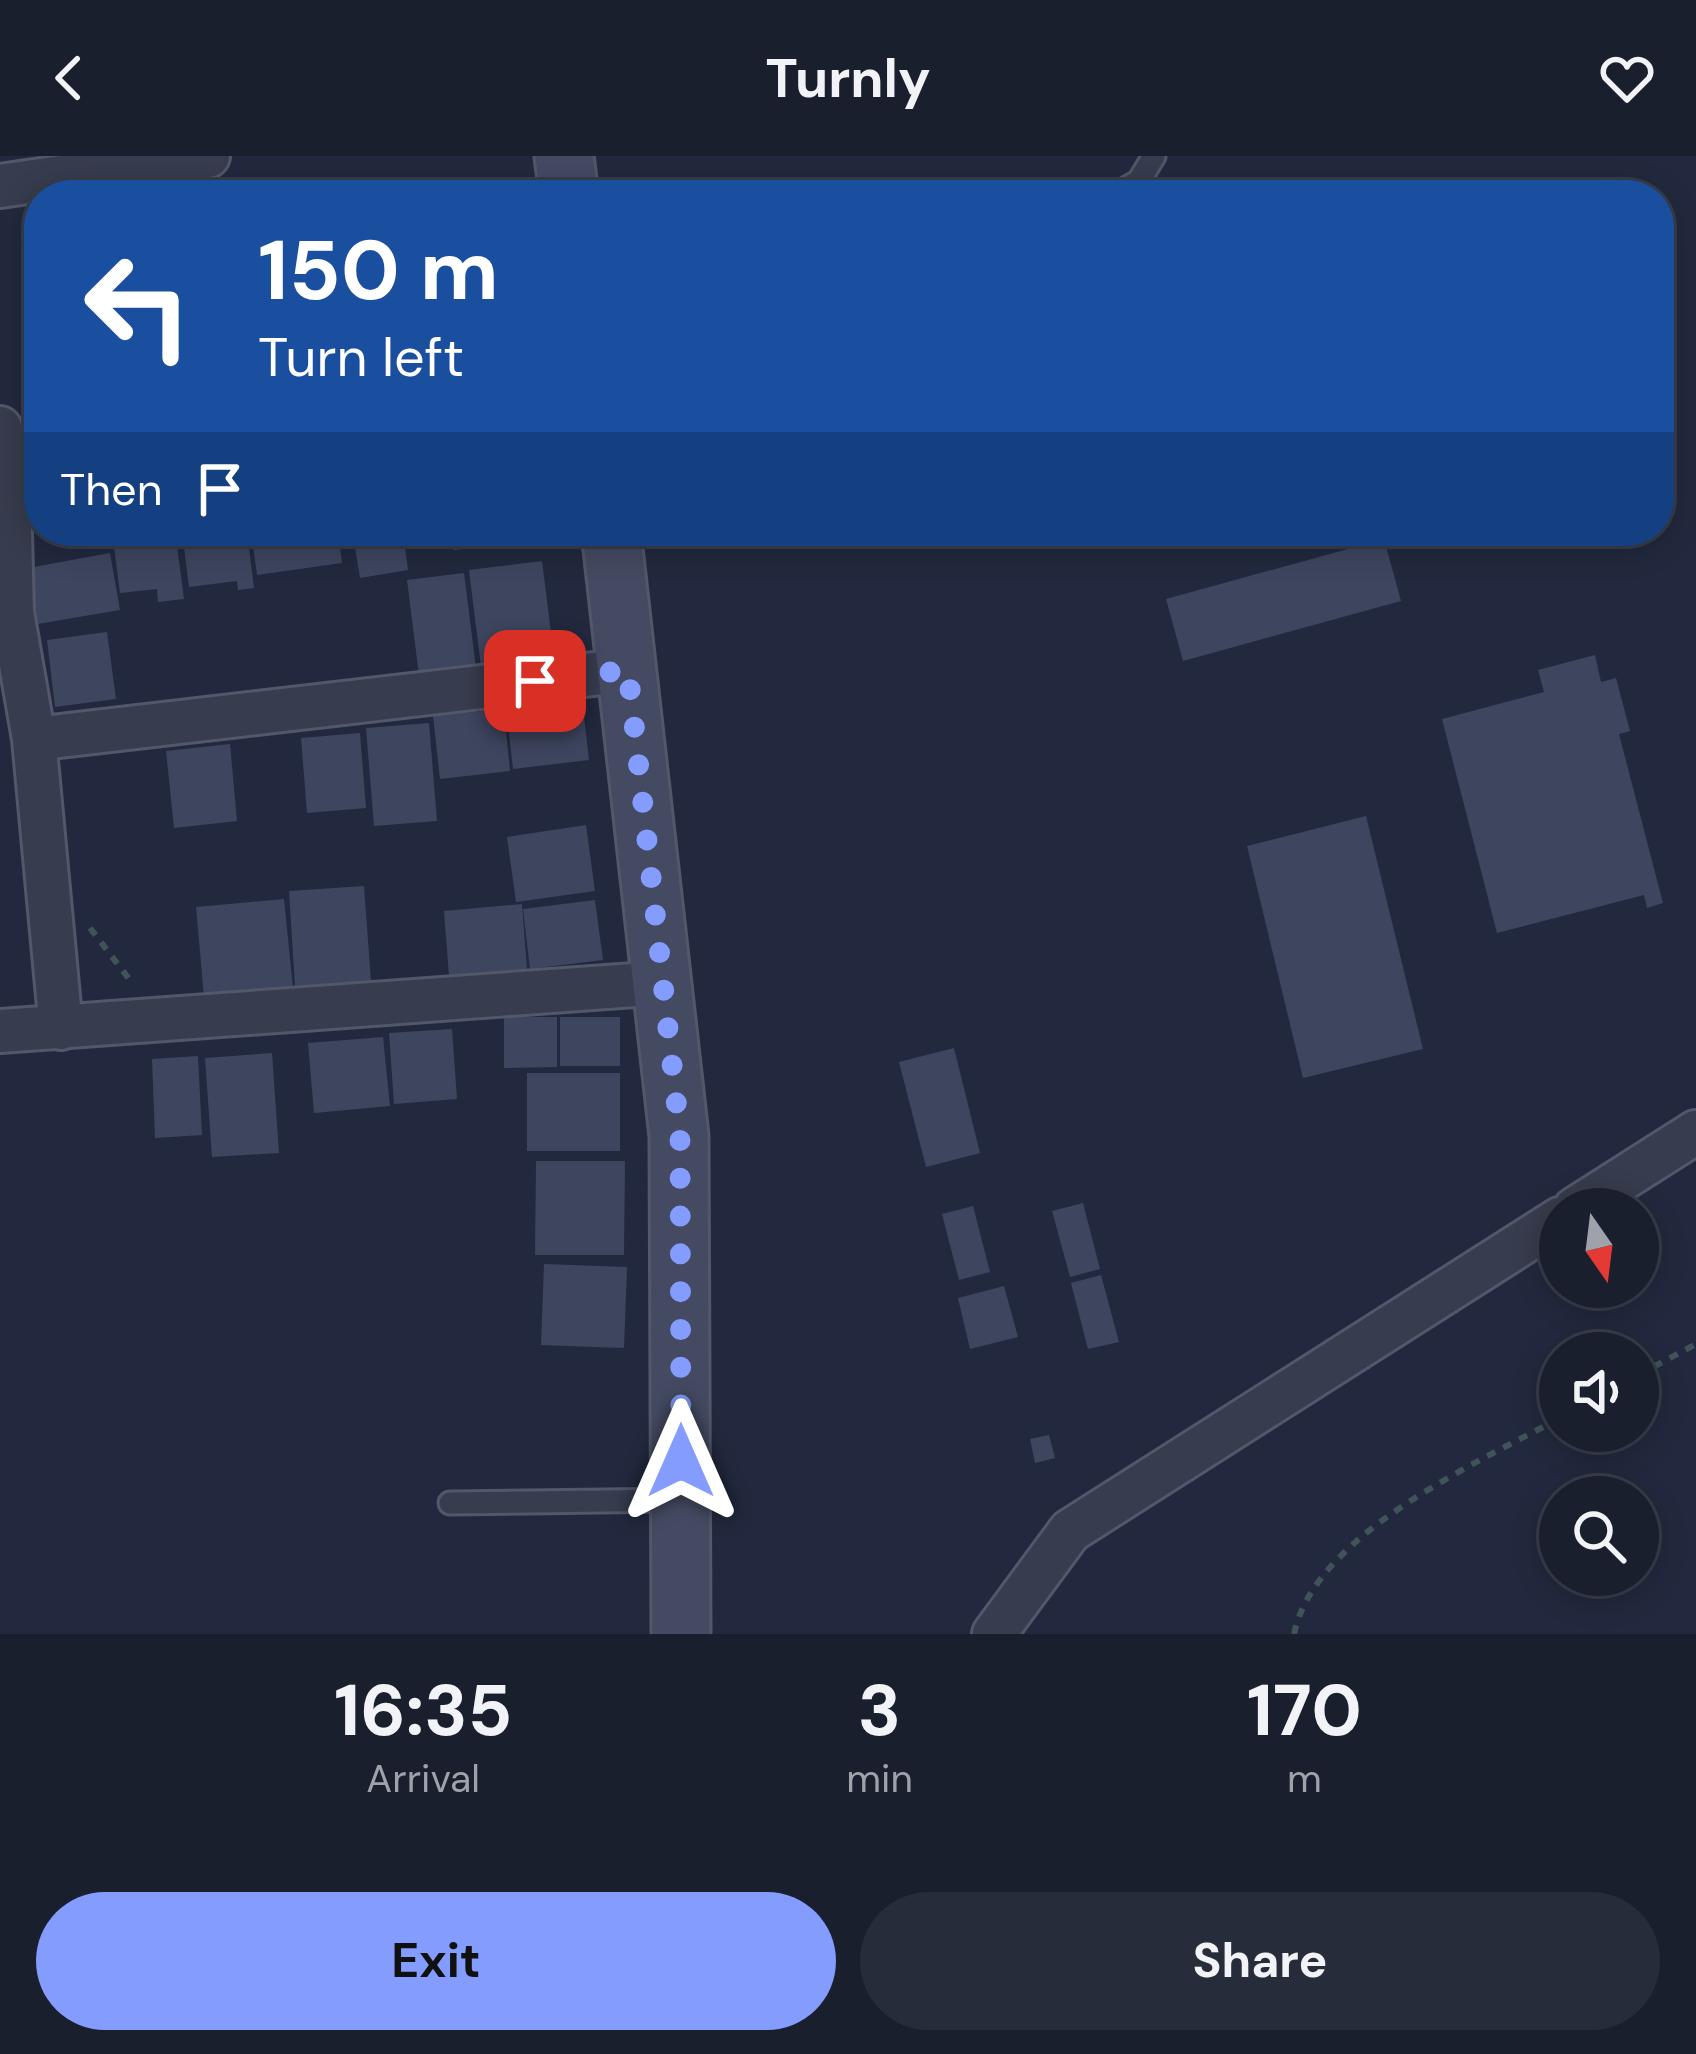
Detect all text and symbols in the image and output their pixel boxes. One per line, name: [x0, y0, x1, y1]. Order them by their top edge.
text: Turnly: [765, 43, 931, 114]
icon: back: [36, 45, 102, 111]
icon: heart: [1594, 45, 1660, 111]
text: 150 m: [258, 216, 499, 325]
icon: left: [60, 228, 216, 384]
text: Turn left: [258, 322, 464, 393]
icon: arrive: [187, 456, 253, 522]
text: Then: [60, 460, 163, 519]
pin: [484, 630, 586, 732]
icon: arrive: [502, 648, 568, 714]
north arrow: [1539, 1188, 1659, 1308]
map controls: [1539, 1188, 1659, 1596]
button: sound: [1539, 1332, 1659, 1452]
position arrow: [618, 1398, 744, 1524]
button: search: [1539, 1476, 1659, 1596]
text: 16:35: [334, 1664, 512, 1757]
text: 3: [858, 1664, 901, 1757]
text: 170: [1247, 1664, 1362, 1757]
text: Arrival: [366, 1753, 480, 1804]
text: min: [846, 1753, 913, 1804]
text: m: [1287, 1753, 1322, 1804]
button: Exit: [36, 1892, 836, 2030]
button: Share: [860, 1892, 1660, 2030]

